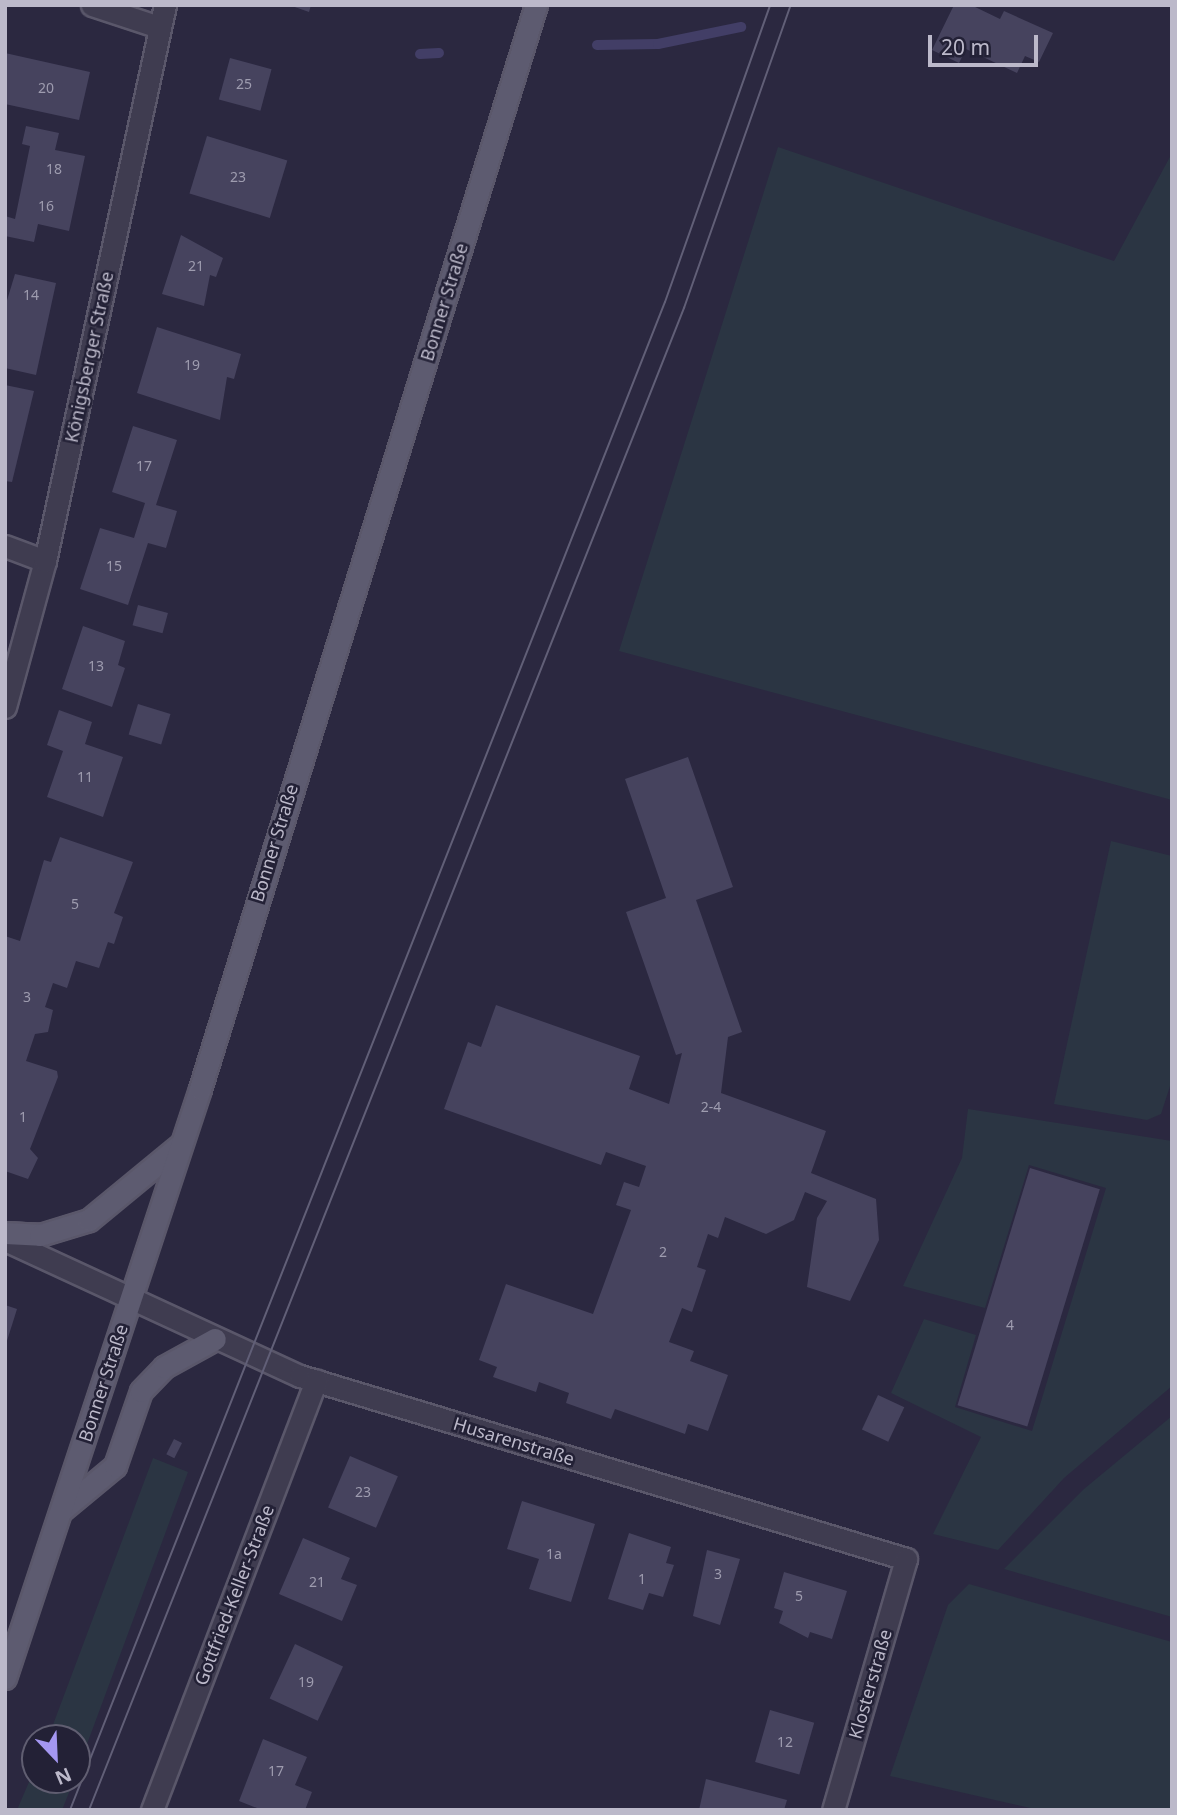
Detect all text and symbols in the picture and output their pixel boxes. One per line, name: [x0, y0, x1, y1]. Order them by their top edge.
scale bar: [932, 21, 1042, 65]
text: 20 m: [941, 33, 990, 61]
house number: 25: [236, 76, 252, 92]
house number: 20: [38, 80, 54, 96]
house number: 18: [46, 161, 62, 177]
house number: 23: [230, 169, 246, 185]
house number: 16: [38, 198, 54, 214]
street label: Bonner Straße: [416, 240, 472, 364]
house number: 21: [188, 258, 204, 274]
street label: Königsberger Straße: [60, 269, 118, 445]
house number: 14: [23, 287, 39, 303]
house number: 19: [184, 357, 200, 373]
house number: 17: [136, 458, 152, 474]
house number: 15: [106, 558, 122, 574]
house number: 13: [88, 658, 104, 674]
house number: 11: [77, 769, 93, 785]
street label: Bonner Straße: [246, 781, 302, 905]
house number: 5: [71, 896, 79, 912]
house number: 3: [23, 989, 31, 1005]
house number: 2-4: [701, 1099, 721, 1115]
house number: 1: [19, 1109, 27, 1125]
house number: 2: [659, 1244, 667, 1260]
house number: 4: [1006, 1317, 1014, 1333]
street label: Bonner Straße: [74, 1322, 132, 1444]
street label: Husarenstraße: [451, 1412, 577, 1470]
house number: 23: [355, 1484, 371, 1500]
street label: Gottfried-Keller-Straße: [190, 1502, 278, 1688]
house number: 1a: [546, 1546, 562, 1562]
house number: 3: [714, 1566, 722, 1582]
house number: 1: [638, 1571, 646, 1587]
house number: 21: [309, 1574, 325, 1590]
house number: 5: [795, 1588, 803, 1604]
street label: Klosterstraße: [844, 1627, 896, 1741]
house number: 19: [298, 1674, 314, 1690]
north arrow: [21, 1724, 91, 1794]
house number: 12: [777, 1734, 793, 1750]
text: N: [51, 1762, 76, 1791]
house number: 17: [268, 1763, 284, 1779]

